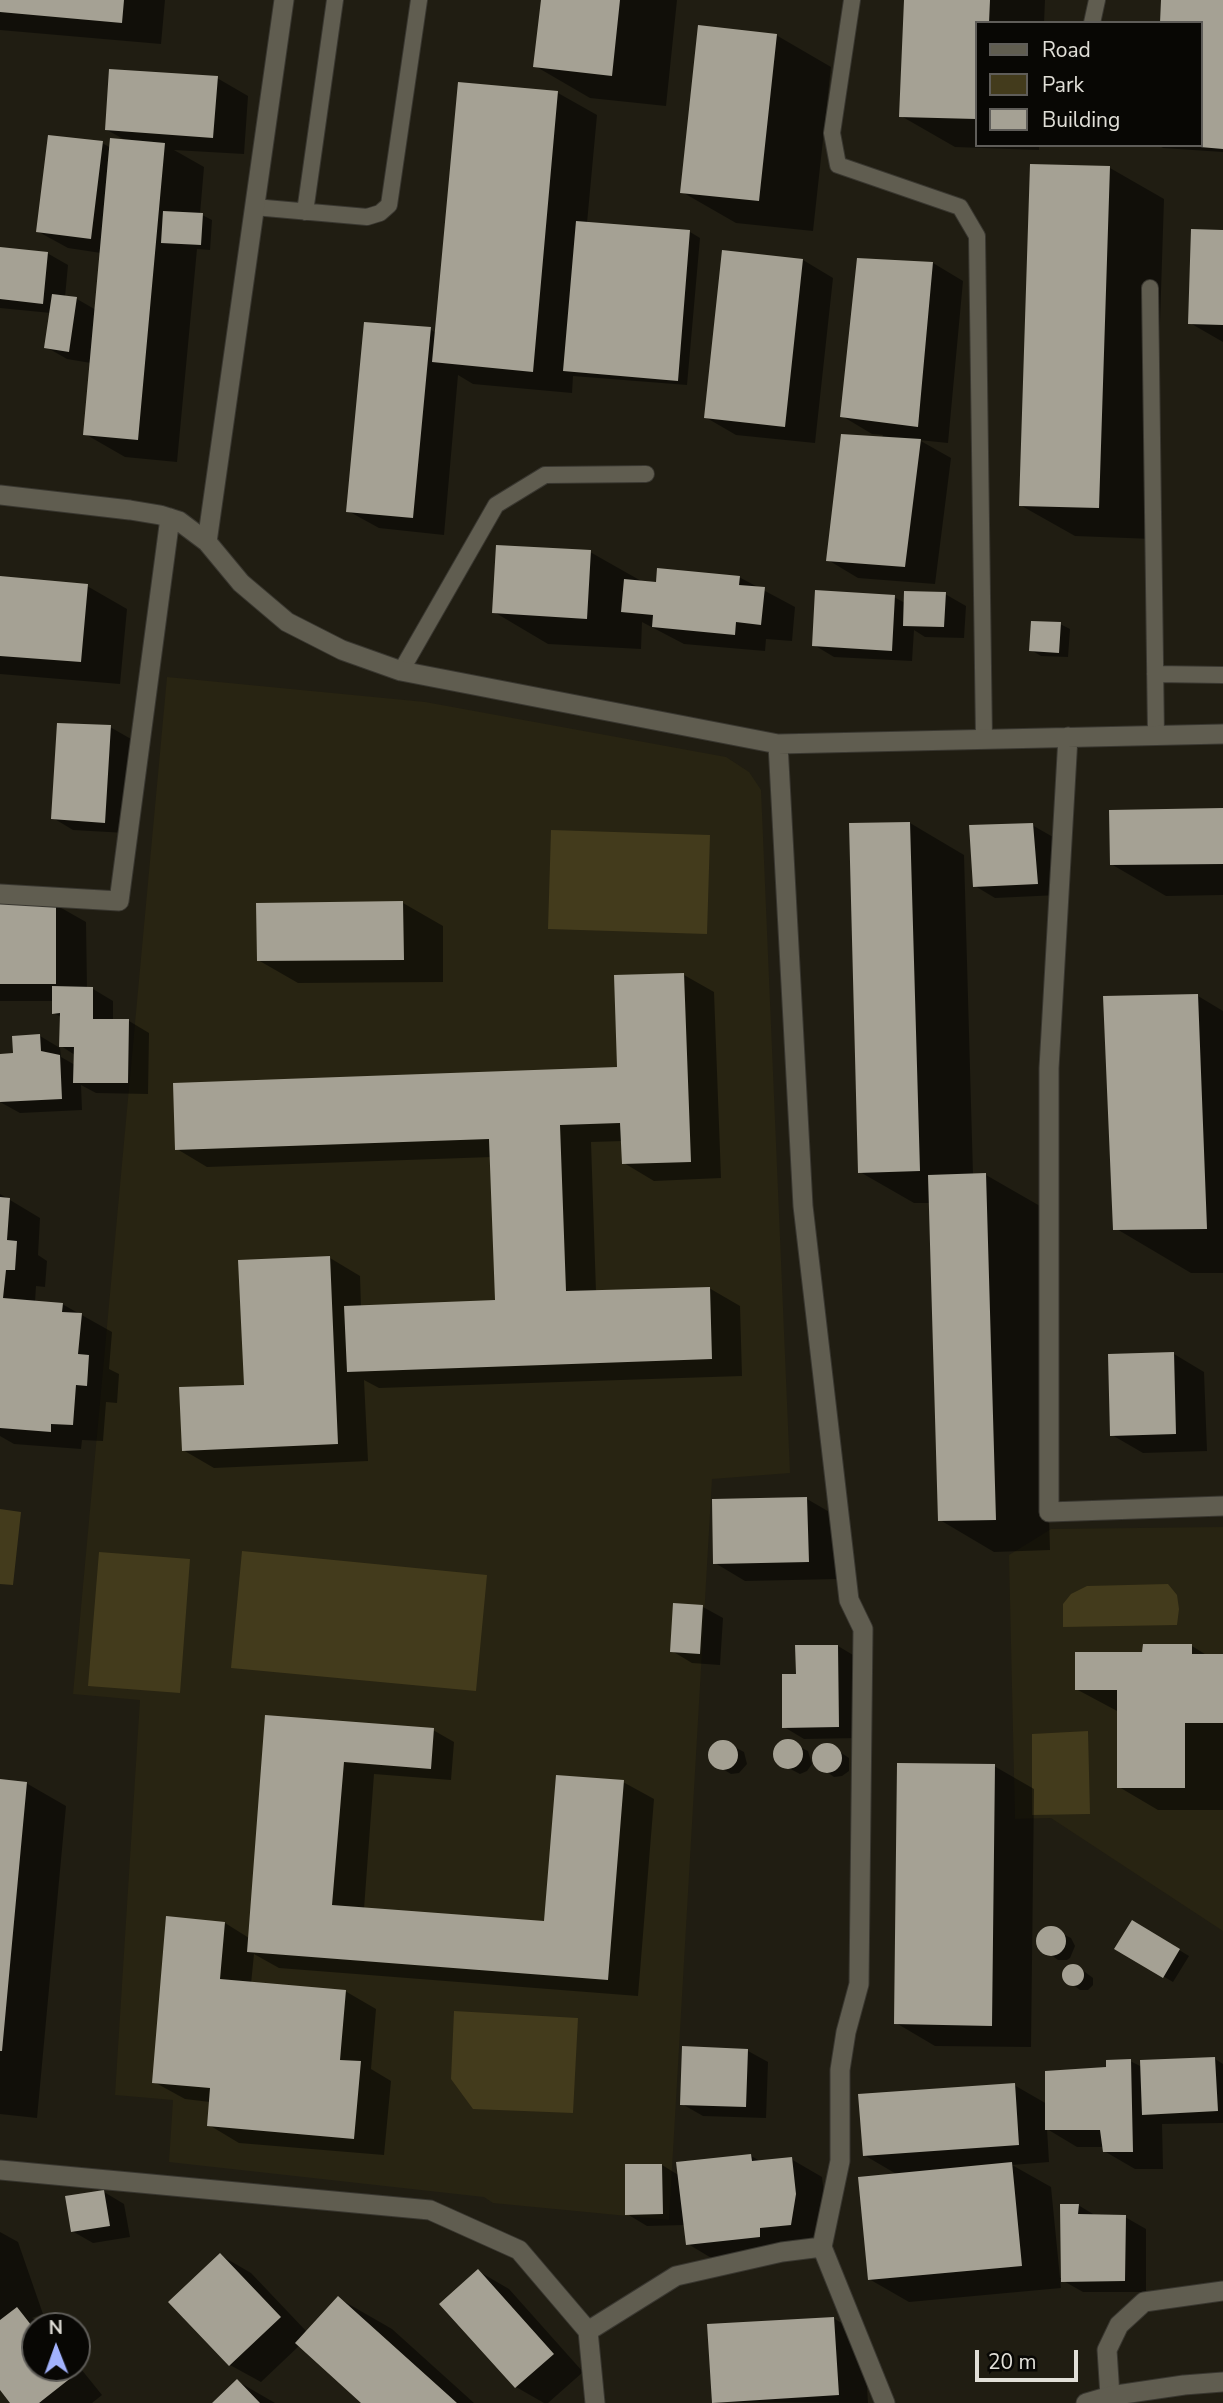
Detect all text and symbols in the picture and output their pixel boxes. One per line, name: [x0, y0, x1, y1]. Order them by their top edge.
legend: [974, 21, 1202, 147]
text: Road: [1042, 36, 1091, 64]
text: Park: [1042, 71, 1084, 99]
text: Building: [1042, 106, 1120, 134]
north arrow: [21, 2312, 91, 2382]
text: N: [48, 2315, 63, 2341]
scale bar: [978, 2336, 1081, 2380]
text: 20 m: [988, 2348, 1037, 2376]

